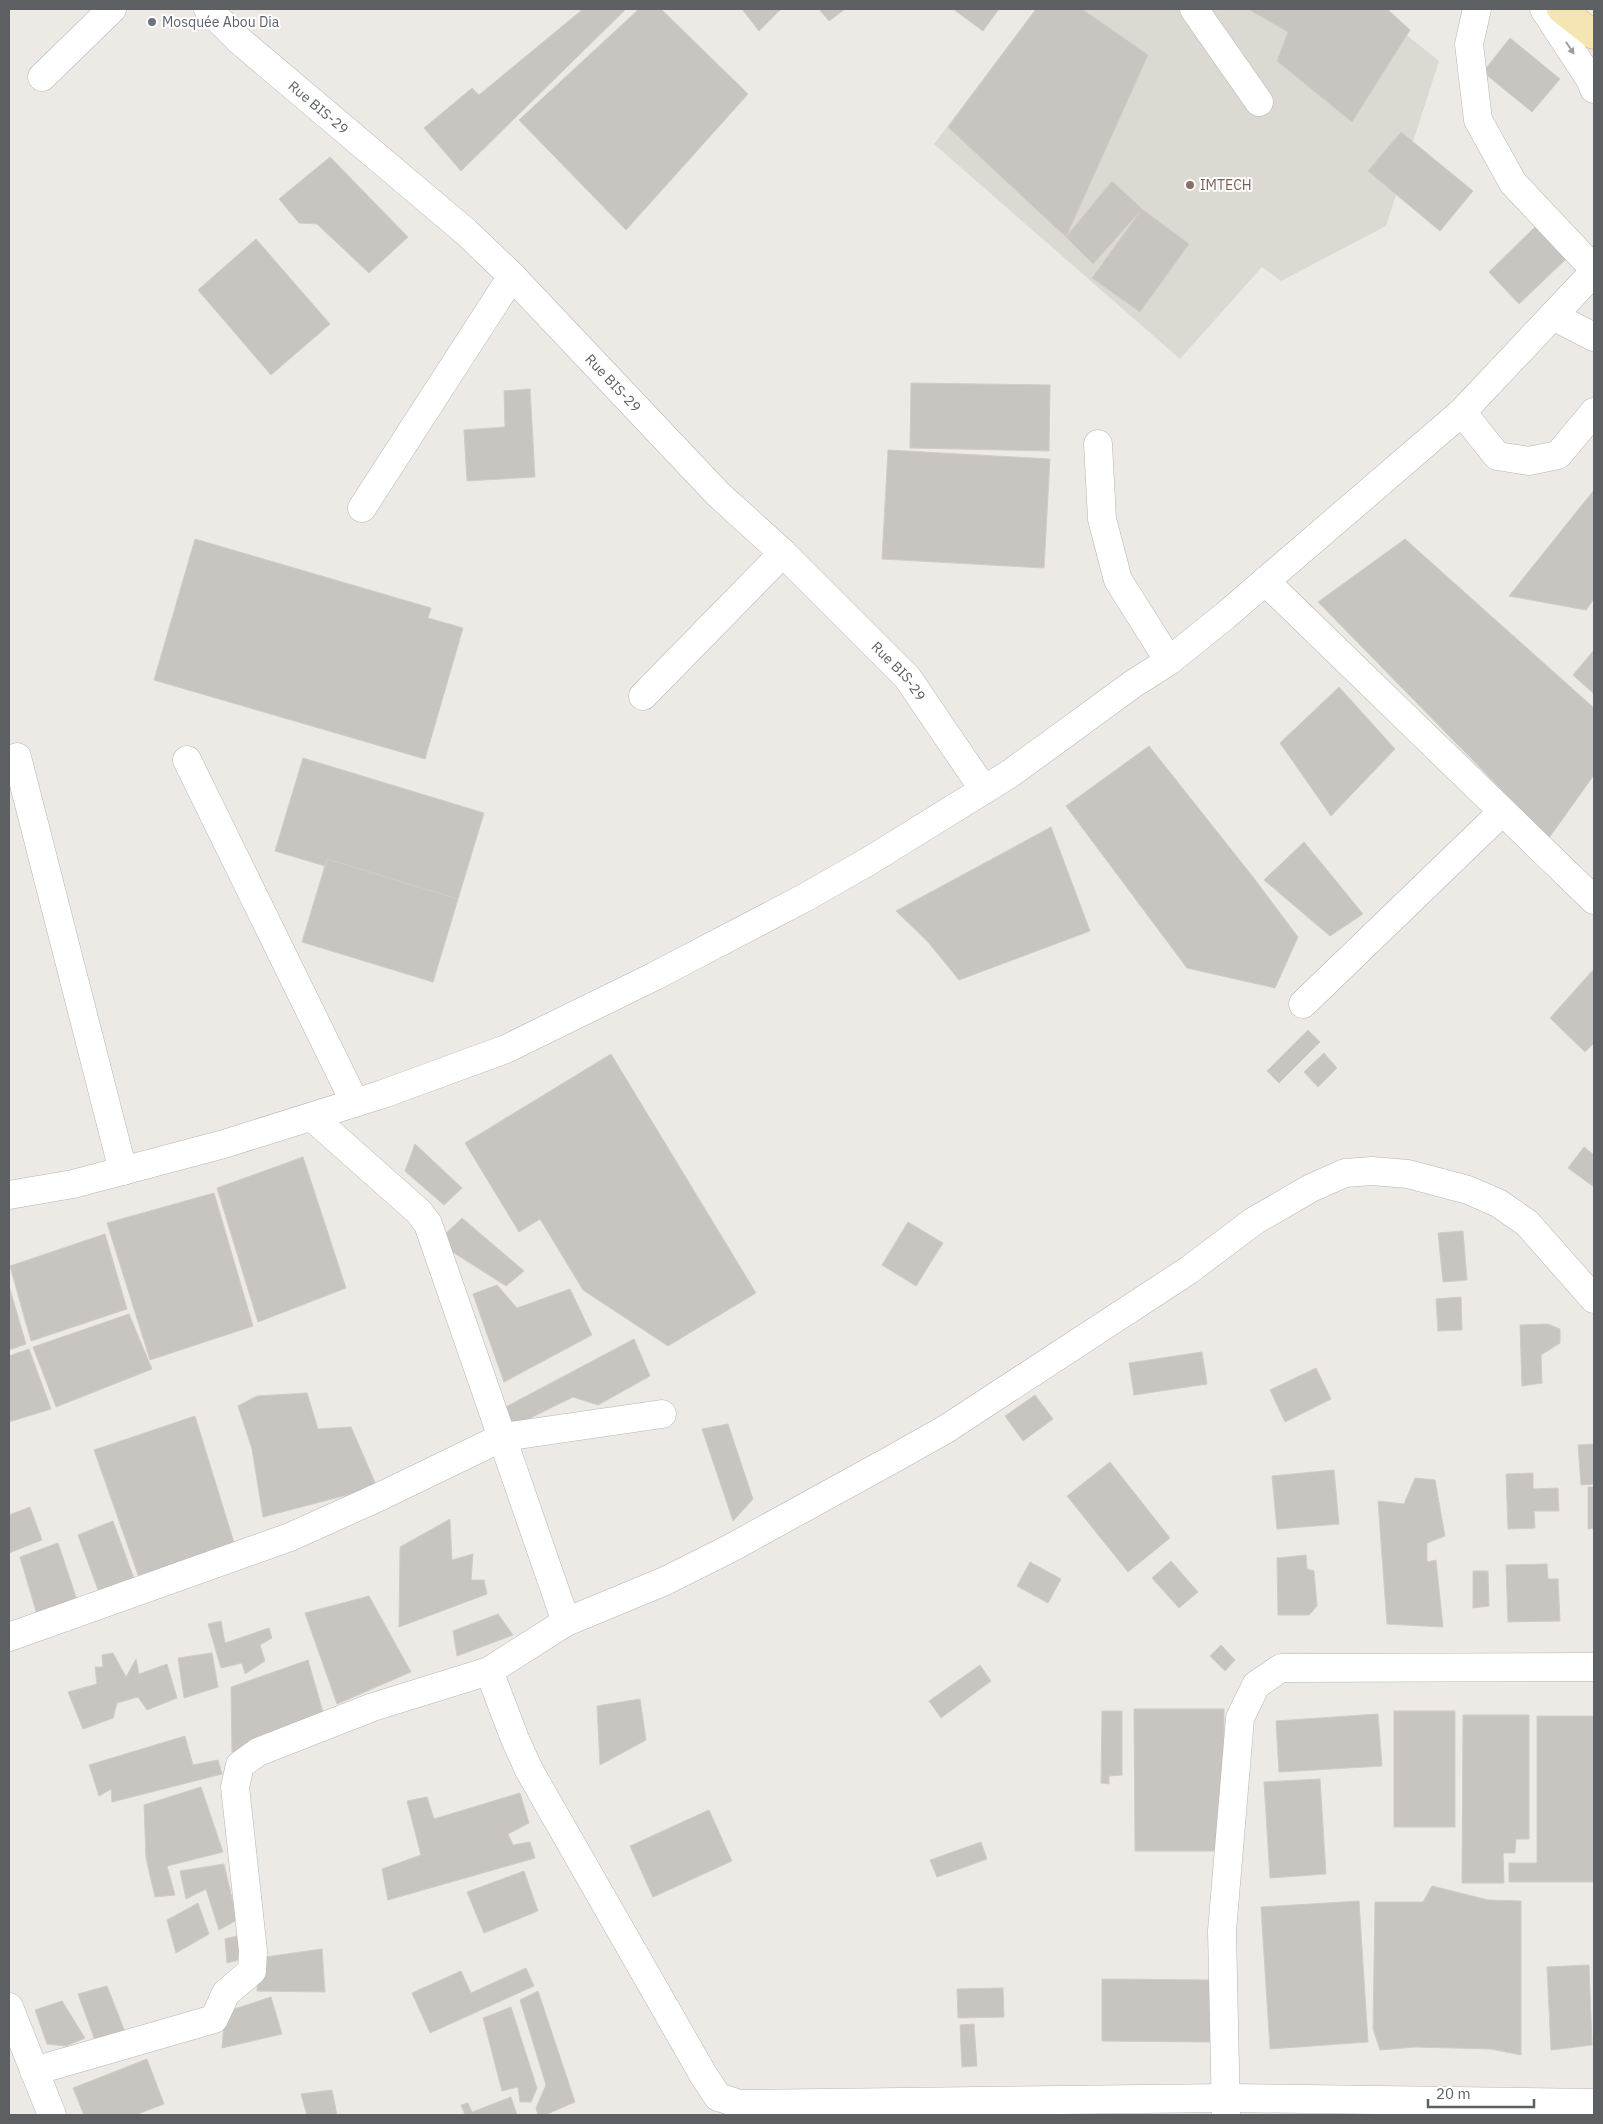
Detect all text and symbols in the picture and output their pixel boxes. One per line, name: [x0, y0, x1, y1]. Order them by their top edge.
place label: Mosquée Abou Dia: [162, 13, 280, 31]
marker: Mosquée Abou Dia: [146, 16, 158, 28]
one-way arrow: [1565, 42, 1575, 55]
street label: Rue BIS-29: [285, 77, 352, 138]
place label: IMTECH: [1200, 176, 1252, 194]
marker: IMTECH: [1184, 179, 1196, 191]
street label: Rue BIS-29: [581, 350, 645, 416]
street label: Rue BIS-29: [868, 638, 930, 704]
scale bar: [1428, 2076, 1534, 2108]
text: 20 m: [1436, 2084, 1471, 2103]

